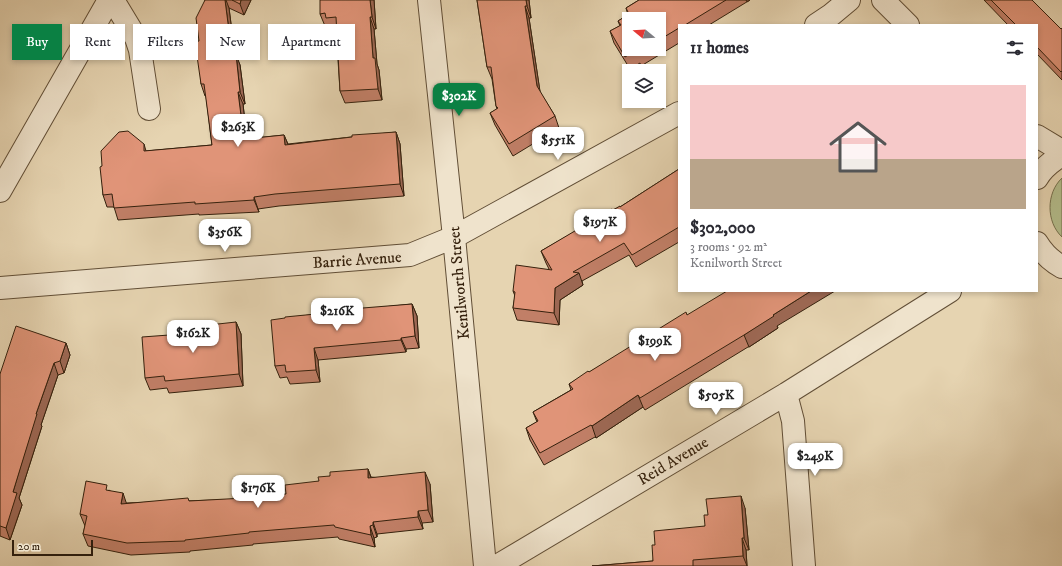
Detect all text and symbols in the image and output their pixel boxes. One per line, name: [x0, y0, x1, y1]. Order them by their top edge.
north arrow: [622, 12, 666, 56]
map controls: [622, 12, 666, 108]
chip: Buy: [12, 24, 62, 60]
chip: Rent: [70, 24, 125, 60]
chip: Filters: [133, 24, 198, 60]
chip: New: [206, 24, 260, 60]
chip: Apartment: [268, 24, 355, 60]
text: 11 homes: [690, 37, 749, 59]
icon: filters: [1004, 37, 1026, 59]
button: layers: [622, 64, 666, 108]
pin: $302K: [431, 83, 487, 117]
text: $302K: [442, 88, 476, 104]
icon: home: [822, 111, 894, 183]
pin: $263K: [210, 114, 266, 148]
text: $263K: [221, 119, 255, 135]
pin: $551K: [530, 127, 586, 161]
text: $551K: [541, 132, 575, 148]
pin: $197K: [572, 209, 628, 243]
text: $197K: [583, 214, 617, 230]
text: $302,000: [690, 217, 755, 239]
pin: $356K: [197, 219, 253, 253]
text: $356K: [208, 224, 242, 240]
street label: Kenilworth Street: [444, 226, 474, 340]
text: 3 rooms · 92 m²: [690, 239, 767, 255]
street label: Barrie Avenue: [312, 247, 403, 273]
text: Kenilworth Street: [690, 255, 782, 271]
pin: $216K: [309, 298, 365, 332]
text: $216K: [320, 303, 354, 319]
pin: $162K: [165, 320, 221, 354]
text: $162K: [176, 325, 210, 341]
pin: $199K: [627, 328, 683, 362]
text: $199K: [638, 333, 672, 349]
pin: $505K: [688, 382, 744, 416]
text: $505K: [698, 387, 734, 403]
street label: Reid Avenue: [634, 432, 712, 490]
pin: $249K: [787, 443, 843, 477]
text: $249K: [797, 448, 833, 464]
pin: $176K: [230, 475, 286, 509]
text: $176K: [241, 480, 275, 496]
scale bar: [12, 538, 93, 557]
text: 20 m: [18, 540, 40, 554]

